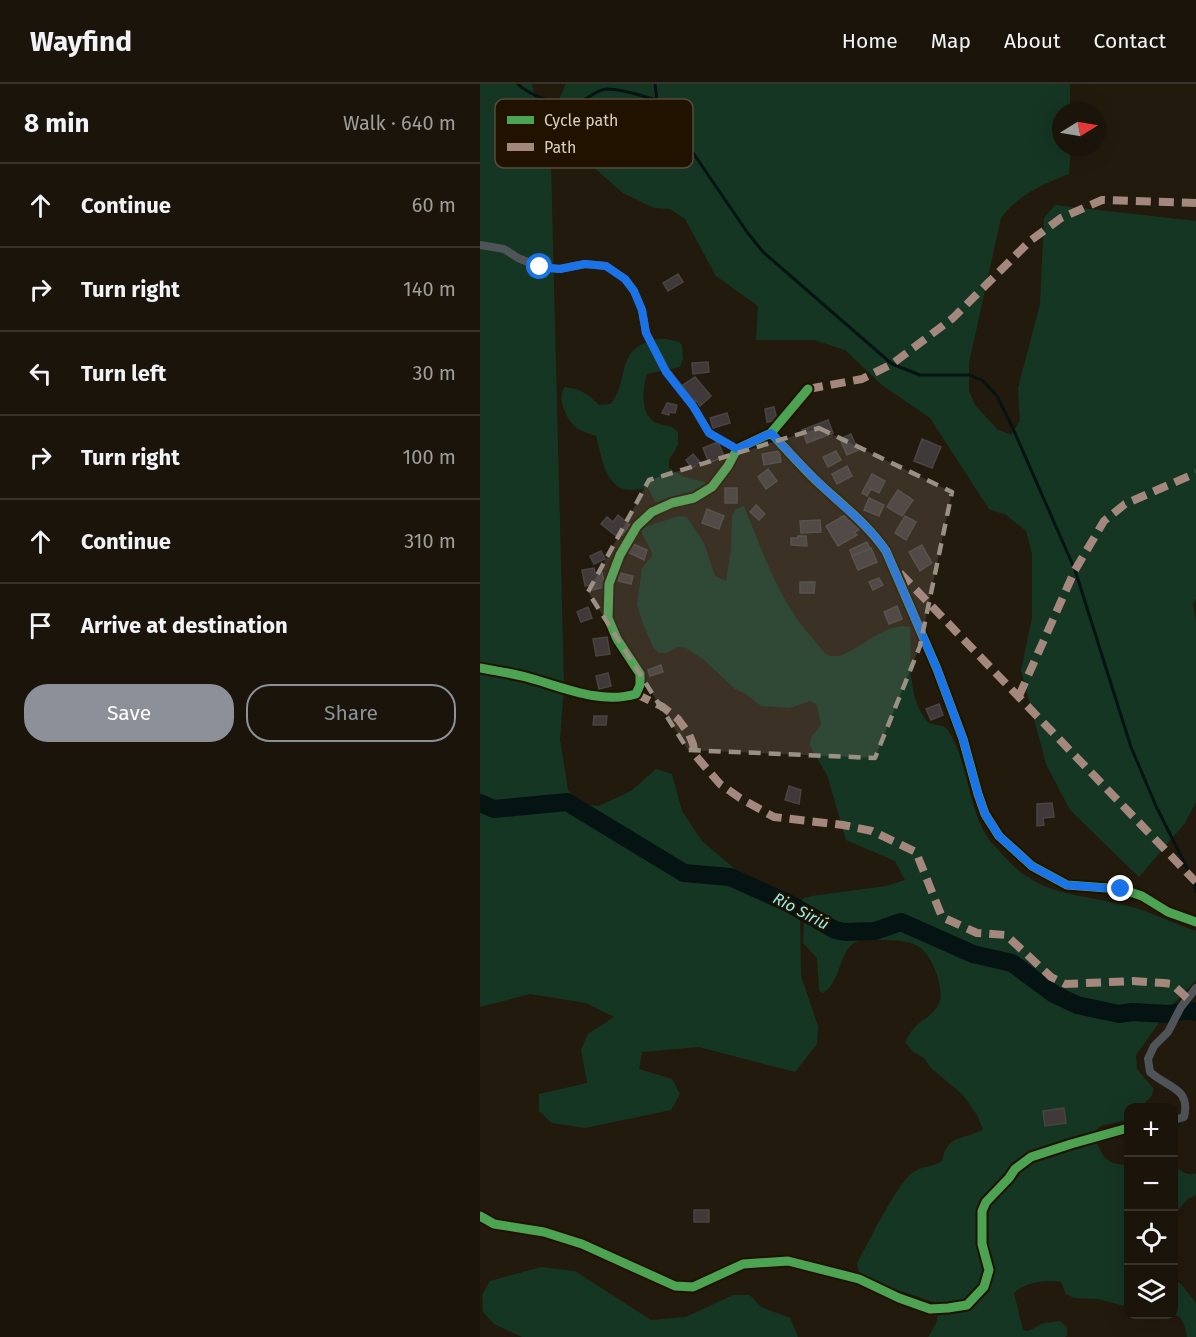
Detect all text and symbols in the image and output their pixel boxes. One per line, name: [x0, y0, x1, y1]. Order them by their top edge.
text: Wayfind: [30, 25, 132, 58]
text: Home: [842, 28, 898, 54]
text: Map: [931, 28, 971, 54]
text: About: [1004, 28, 1061, 54]
text: Contact: [1094, 28, 1166, 54]
legend: [495, 99, 693, 168]
north arrow: [1052, 102, 1106, 156]
text: 8 min: [24, 108, 90, 139]
text: Walk · 640 m: [343, 111, 456, 135]
text: Cycle path: [544, 111, 618, 130]
text: Path: [544, 138, 576, 157]
icon: ahead: [24, 189, 57, 222]
text: Continue: [81, 192, 171, 219]
text: 60 m: [412, 193, 456, 217]
route start: [526, 253, 552, 279]
icon: right: [24, 273, 57, 306]
text: Turn right: [81, 276, 180, 303]
text: 140 m: [403, 277, 456, 301]
icon: left: [24, 357, 57, 390]
text: Turn left: [81, 360, 166, 387]
text: 30 m: [412, 361, 456, 385]
icon: right: [24, 441, 57, 474]
text: Turn right: [81, 444, 180, 471]
text: 100 m: [403, 445, 456, 469]
icon: ahead: [24, 525, 57, 558]
text: Continue: [81, 528, 171, 555]
text: 310 m: [404, 529, 456, 553]
icon: arrive: [24, 609, 57, 642]
text: Arrive at destination: [81, 612, 288, 639]
button: Save: [24, 684, 234, 742]
button: Share: [246, 684, 456, 742]
route end: [1107, 875, 1133, 901]
water label: Rio Siriú: [770, 888, 832, 934]
map controls: [1124, 1103, 1178, 1319]
button: +: [1124, 1103, 1178, 1157]
button: −: [1124, 1157, 1178, 1211]
button: locate: [1124, 1211, 1178, 1265]
button: layers: [1124, 1265, 1178, 1319]

